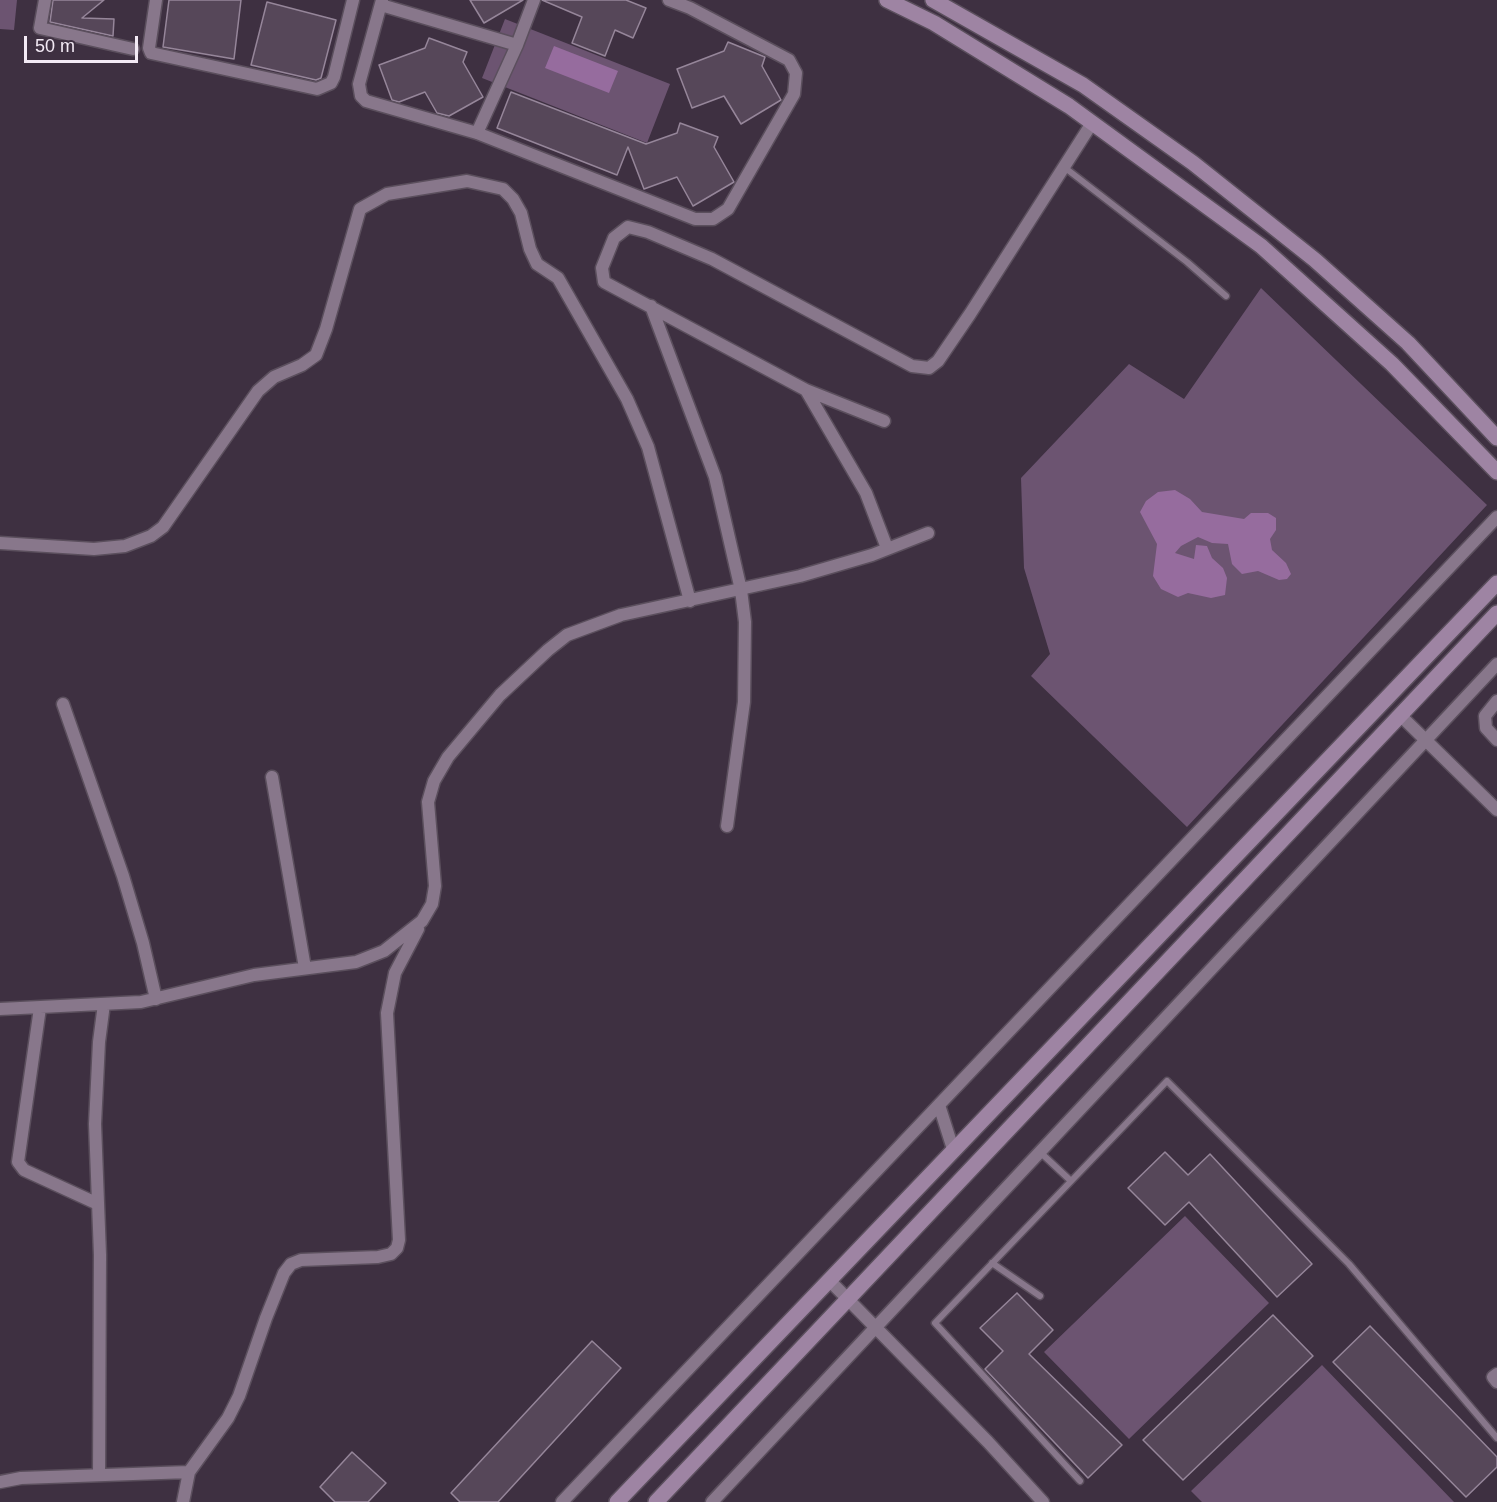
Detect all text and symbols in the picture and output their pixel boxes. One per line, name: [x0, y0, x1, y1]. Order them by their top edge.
scale bar: [27, 24, 141, 62]
text: 50 m: [35, 36, 75, 56]

